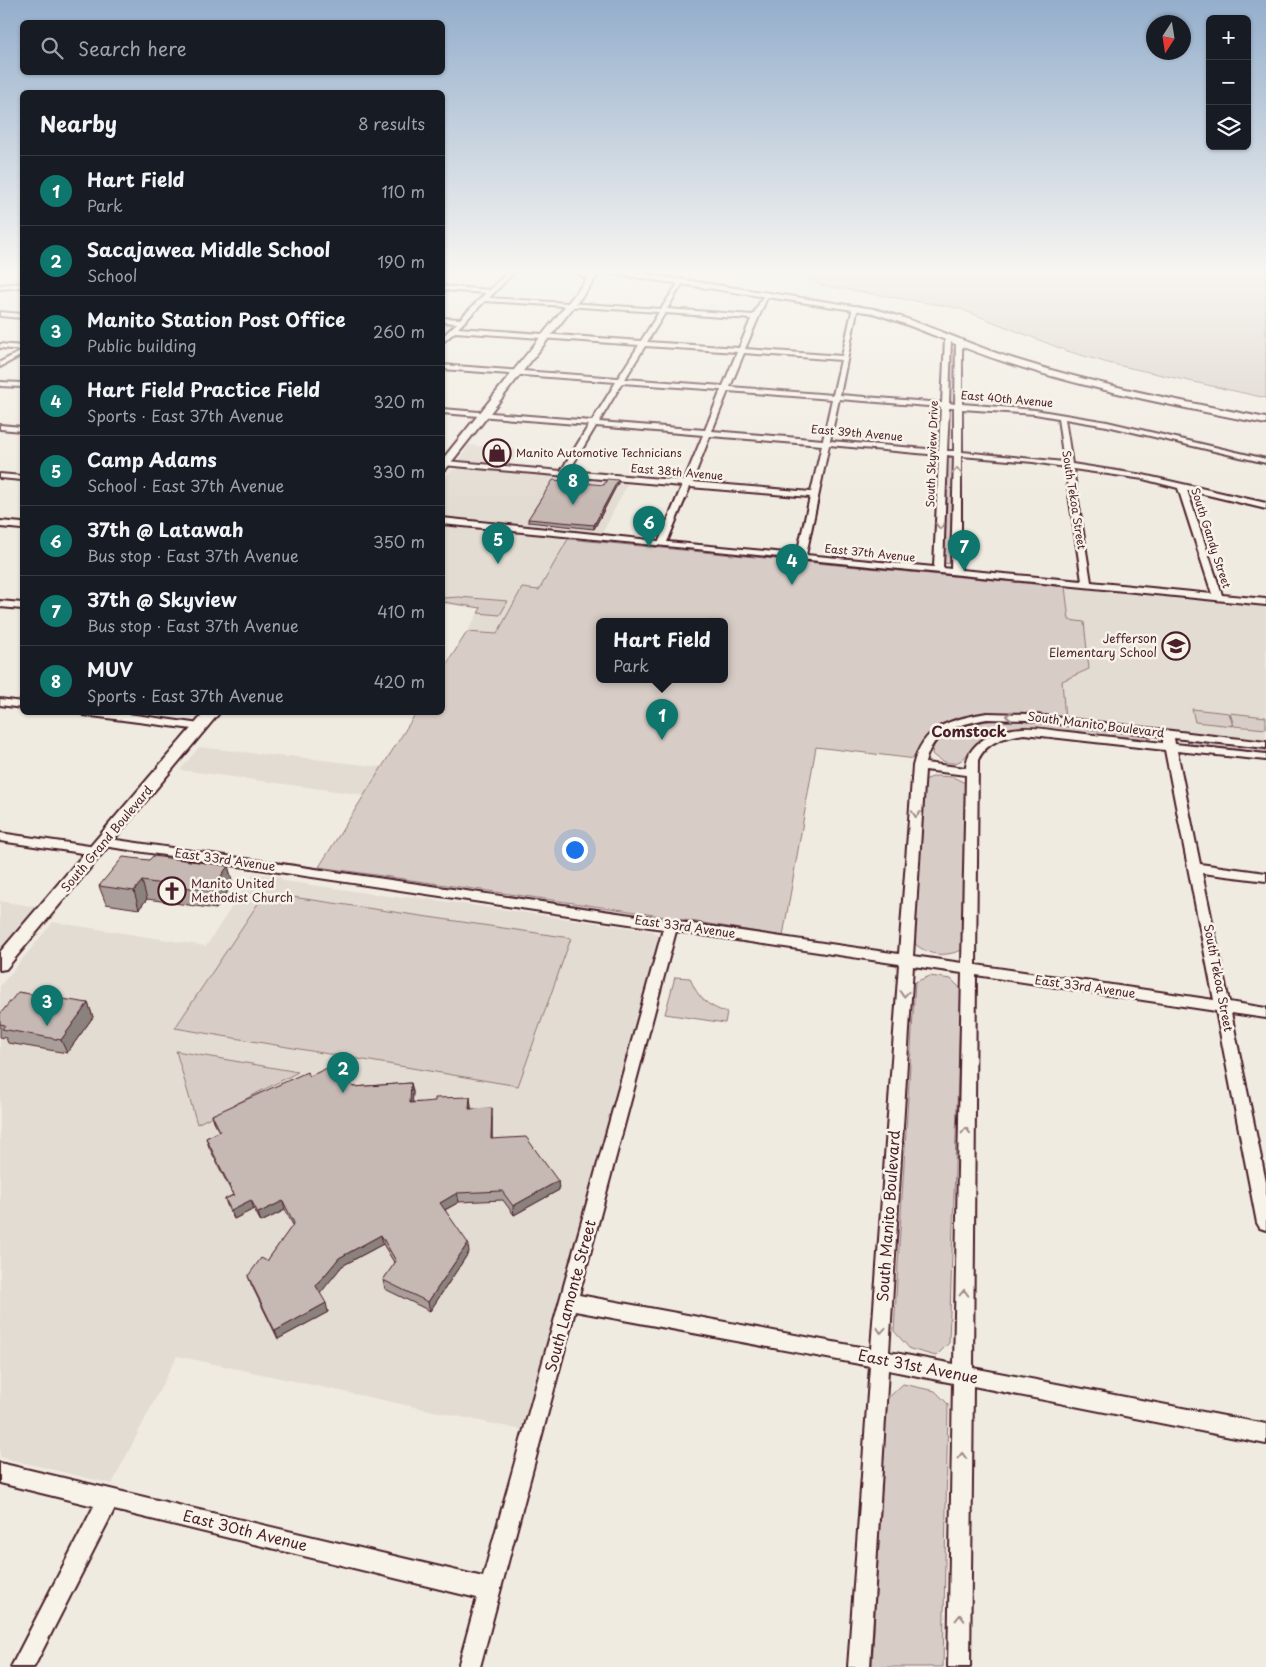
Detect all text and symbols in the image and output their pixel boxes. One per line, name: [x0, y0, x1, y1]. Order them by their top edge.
north arrow: [1146, 15, 1191, 60]
map controls: [1206, 15, 1251, 150]
button: +: [1206, 15, 1251, 60]
search box: [20, 20, 445, 75]
icon: search: [38, 34, 66, 62]
text: Search here: [78, 34, 187, 62]
button: −: [1206, 60, 1251, 105]
button: layers: [1206, 105, 1251, 150]
text: Nearby: [40, 107, 117, 139]
text: 8 results: [358, 111, 425, 135]
text: Hart Field: [87, 165, 184, 193]
text: 1: [52, 179, 60, 203]
text: 110 m: [382, 179, 425, 203]
text: Park: [87, 193, 123, 217]
text: Sacajawea Middle School: [87, 235, 330, 263]
text: 2: [50, 249, 62, 273]
text: 190 m: [377, 249, 425, 273]
text: School: [87, 263, 137, 287]
text: Manito Station Post Office: [87, 305, 346, 333]
text: 3: [51, 319, 61, 343]
text: 260 m: [373, 319, 425, 343]
text: Public building: [87, 333, 197, 357]
text: Hart Field Practice Field: [87, 375, 320, 403]
street label: East 40th Avenue: [960, 386, 1054, 411]
text: 4: [51, 389, 61, 413]
text: 320 m: [374, 389, 425, 413]
street label: South Skyview Drive: [921, 400, 942, 508]
text: Sports · East 37th Avenue: [87, 403, 284, 427]
street label: East 39th Avenue: [810, 420, 904, 445]
shop icon: Manito Automotive Technicians: [482, 438, 512, 468]
place label: Manito Automotive Technicians: [516, 444, 682, 461]
text: Camp Adams: [87, 445, 217, 473]
street label: South Tekoa Street: [1058, 449, 1091, 551]
text: 5: [51, 459, 61, 483]
text: 330 m: [372, 459, 425, 483]
street label: East 38th Avenue: [630, 459, 724, 484]
pin: 8: [557, 464, 589, 505]
one-way arrow: [952, 467, 963, 475]
text: School · East 37th Avenue: [87, 473, 284, 497]
street label: South Gandy Street: [1187, 485, 1236, 591]
pin: 6: [633, 506, 665, 547]
text: 37th @ Latawah: [87, 515, 244, 543]
pin: 5: [482, 523, 514, 564]
one-way arrow: [935, 523, 946, 531]
text: 6: [50, 529, 62, 553]
text: 350 m: [373, 529, 425, 553]
pin: 7: [948, 530, 980, 571]
street label: East 37th Avenue: [824, 539, 916, 566]
text: Bus stop · East 37th Avenue: [87, 543, 299, 567]
pin: 4: [776, 544, 808, 585]
text: 37th @ Skyview: [87, 585, 237, 613]
text: 7: [51, 599, 61, 623]
text: 410 m: [377, 599, 425, 623]
text: Bus stop · East 37th Avenue: [87, 613, 299, 637]
popup: [596, 618, 728, 683]
text: Hart Field: [613, 625, 711, 653]
place label: Jefferson Elementary School: [1049, 629, 1157, 661]
school or university icon: Jefferson Elementary School: [1161, 631, 1191, 661]
text: Park: [613, 653, 649, 677]
text: MUV: [87, 655, 133, 683]
text: 8: [51, 669, 61, 693]
text: 420 m: [374, 669, 425, 693]
text: Sports · East 37th Avenue: [87, 683, 284, 707]
pin: 1: [646, 699, 678, 740]
street label: South Manito Boulevard: [1027, 707, 1166, 741]
one-way arrow: [1005, 711, 1013, 722]
district label: Comstock: [931, 719, 1007, 742]
street label: South Grand Boulevard: [56, 781, 157, 895]
one-way arrow: [911, 810, 922, 818]
your location: [562, 837, 588, 863]
street label: East 33rd Avenue: [174, 843, 277, 875]
place label: Manito United Methodist Church: [191, 874, 293, 906]
church icon: Manito United Methodist Church: [157, 876, 187, 906]
street label: East 33rd Avenue: [634, 910, 737, 942]
street label: South Tekoa Street: [1200, 923, 1238, 1033]
street label: East 33rd Avenue: [1034, 970, 1137, 1002]
pin: 3: [31, 985, 63, 1026]
one-way arrow: [899, 990, 910, 998]
pin: 2: [327, 1052, 359, 1093]
one-way arrow: [961, 1127, 972, 1135]
street label: South Manito Boulevard: [870, 1129, 905, 1302]
street label: South Lamonte Street: [538, 1217, 601, 1374]
one-way arrow: [959, 1289, 969, 1297]
one-way arrow: [875, 1327, 886, 1335]
street label: East 31st Avenue: [856, 1343, 980, 1388]
one-way arrow: [957, 1452, 967, 1460]
street label: East 30th Avenue: [181, 1503, 310, 1556]
one-way arrow: [955, 1614, 965, 1622]

